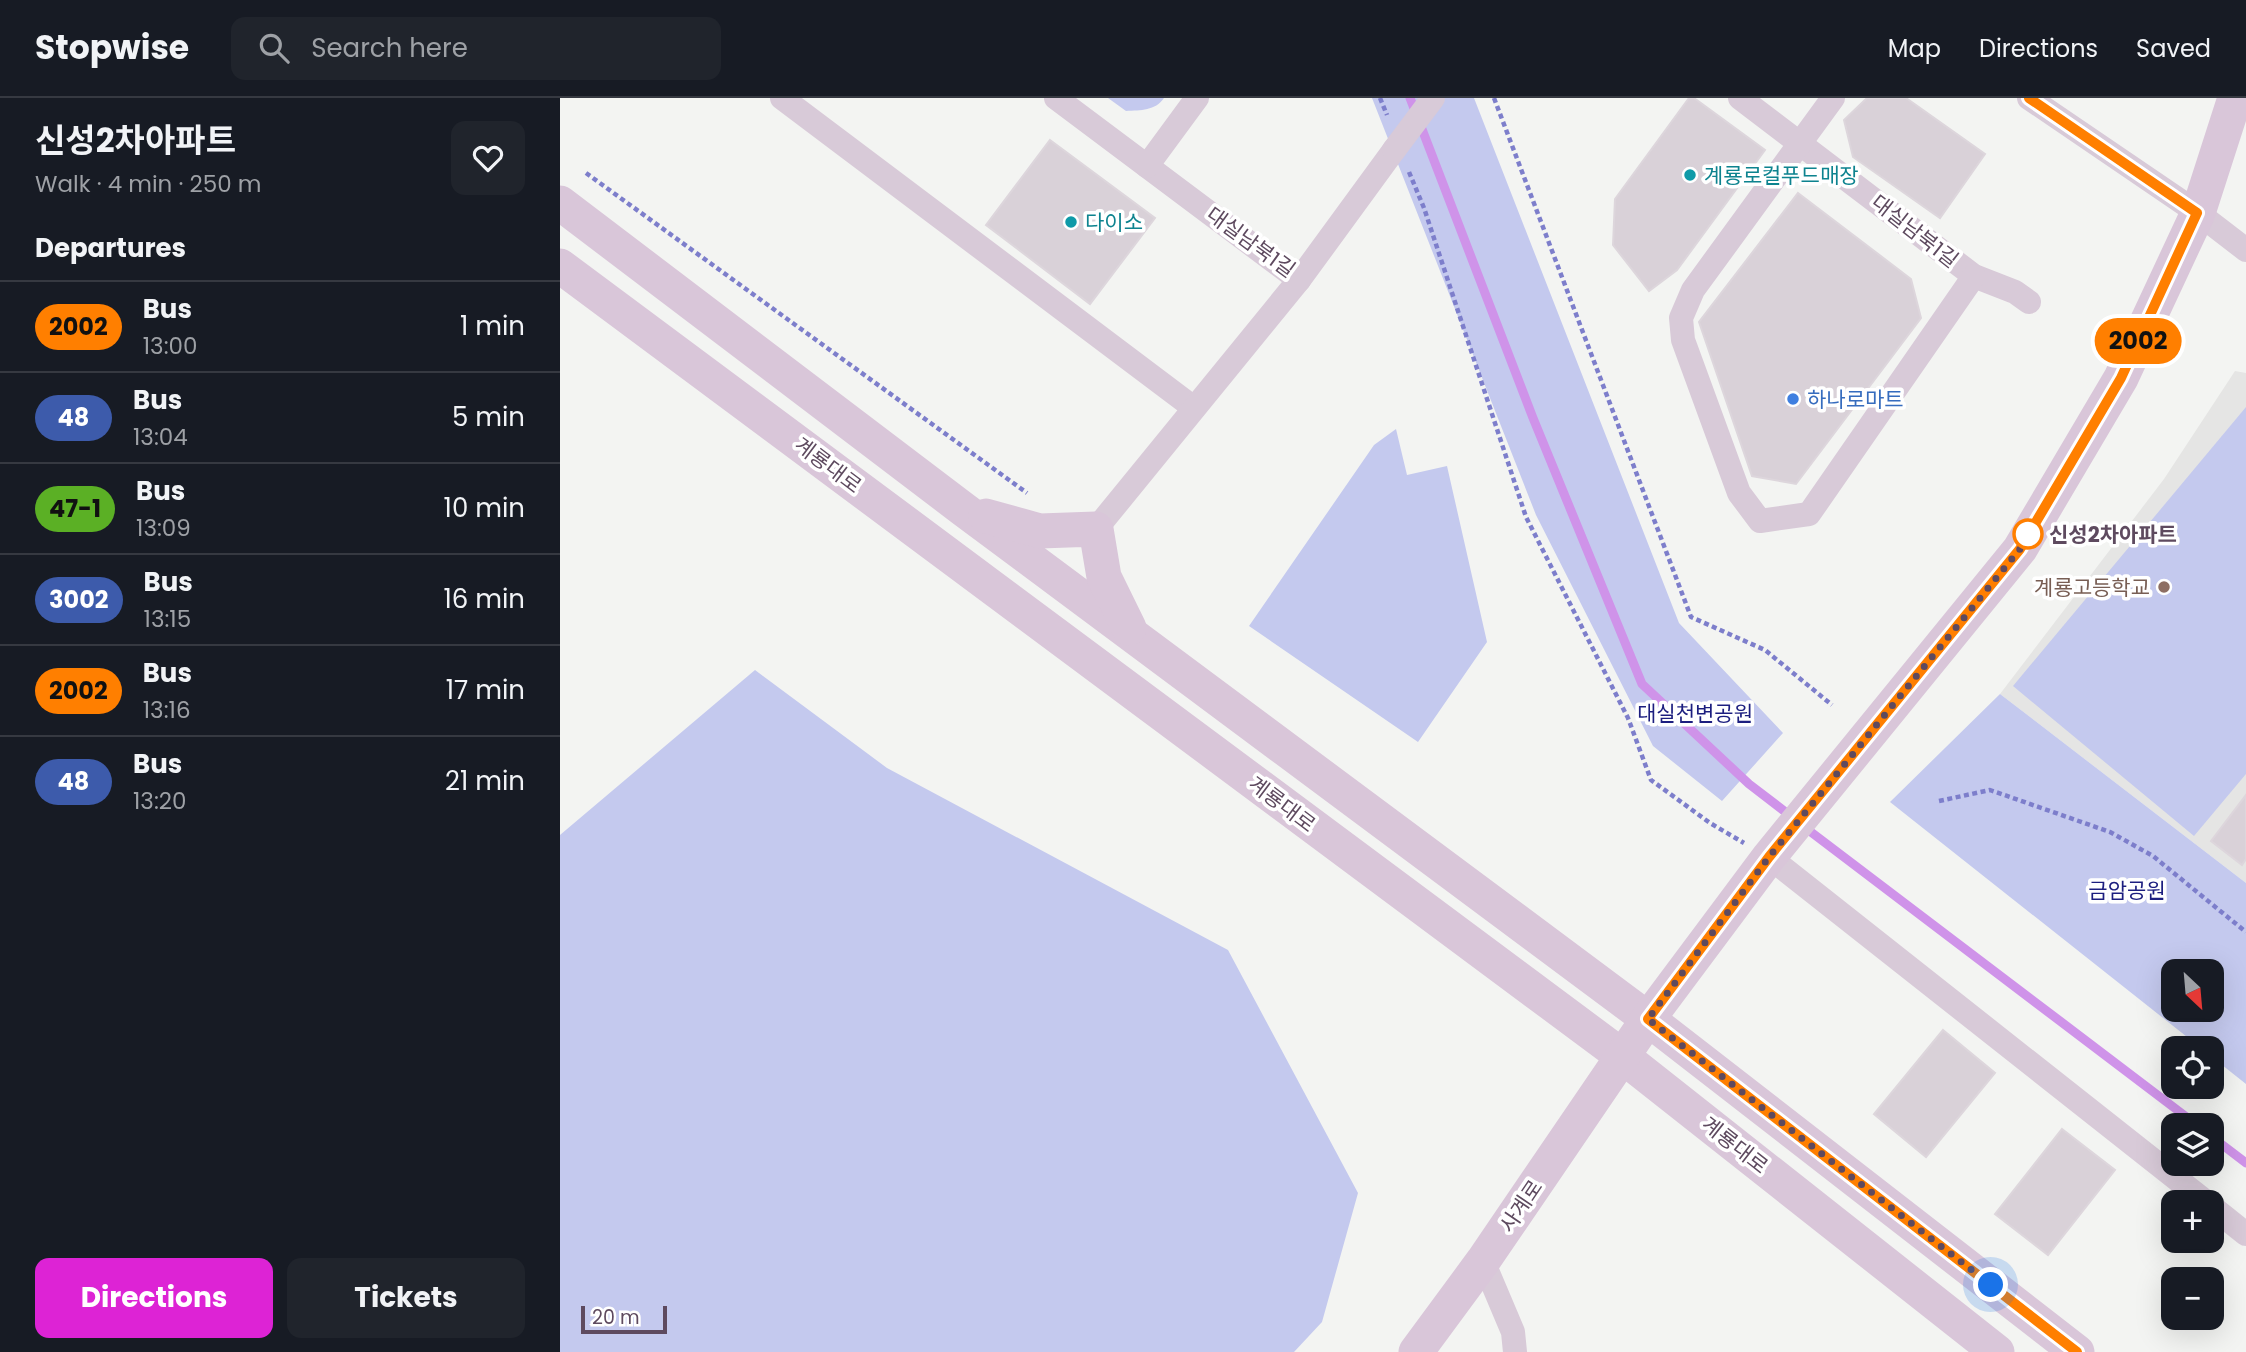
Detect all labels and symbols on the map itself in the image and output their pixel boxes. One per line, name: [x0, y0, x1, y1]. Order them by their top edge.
place label: 계룡로컬푸드매장: [1704, 161, 1859, 190]
marker: 계룡로컬푸드매장: [1682, 167, 1698, 183]
street label: 대실남북1길: [1865, 188, 1965, 274]
street label: 대실남북1길: [1201, 200, 1301, 284]
place label: 다이소: [1085, 208, 1143, 237]
marker: 다이소: [1063, 214, 1079, 230]
line badge: 2002: [2089, 318, 2187, 364]
place label: 하나로마트: [1807, 385, 1904, 414]
marker: 하나로마트: [1785, 391, 1801, 407]
street label: 계룡대로: [788, 430, 868, 500]
marker: 신성2차아파트: [2013, 519, 2043, 549]
place label: 신성2차아파트: [2049, 520, 2177, 549]
place label: 계룡고등학교: [2034, 573, 2150, 602]
marker: 계룡고등학교: [2156, 579, 2172, 595]
park label: 대실천변공원: [1637, 699, 1753, 728]
street label: 계룡대로: [1242, 769, 1322, 839]
park label: 금암공원: [2088, 876, 2166, 905]
north arrow: [2161, 959, 2224, 1022]
street label: 계룡대로: [1696, 1110, 1774, 1180]
street label: 사계로: [1493, 1174, 1549, 1238]
your location: [1973, 1267, 2008, 1302]
scale bar: [581, 1303, 667, 1335]

